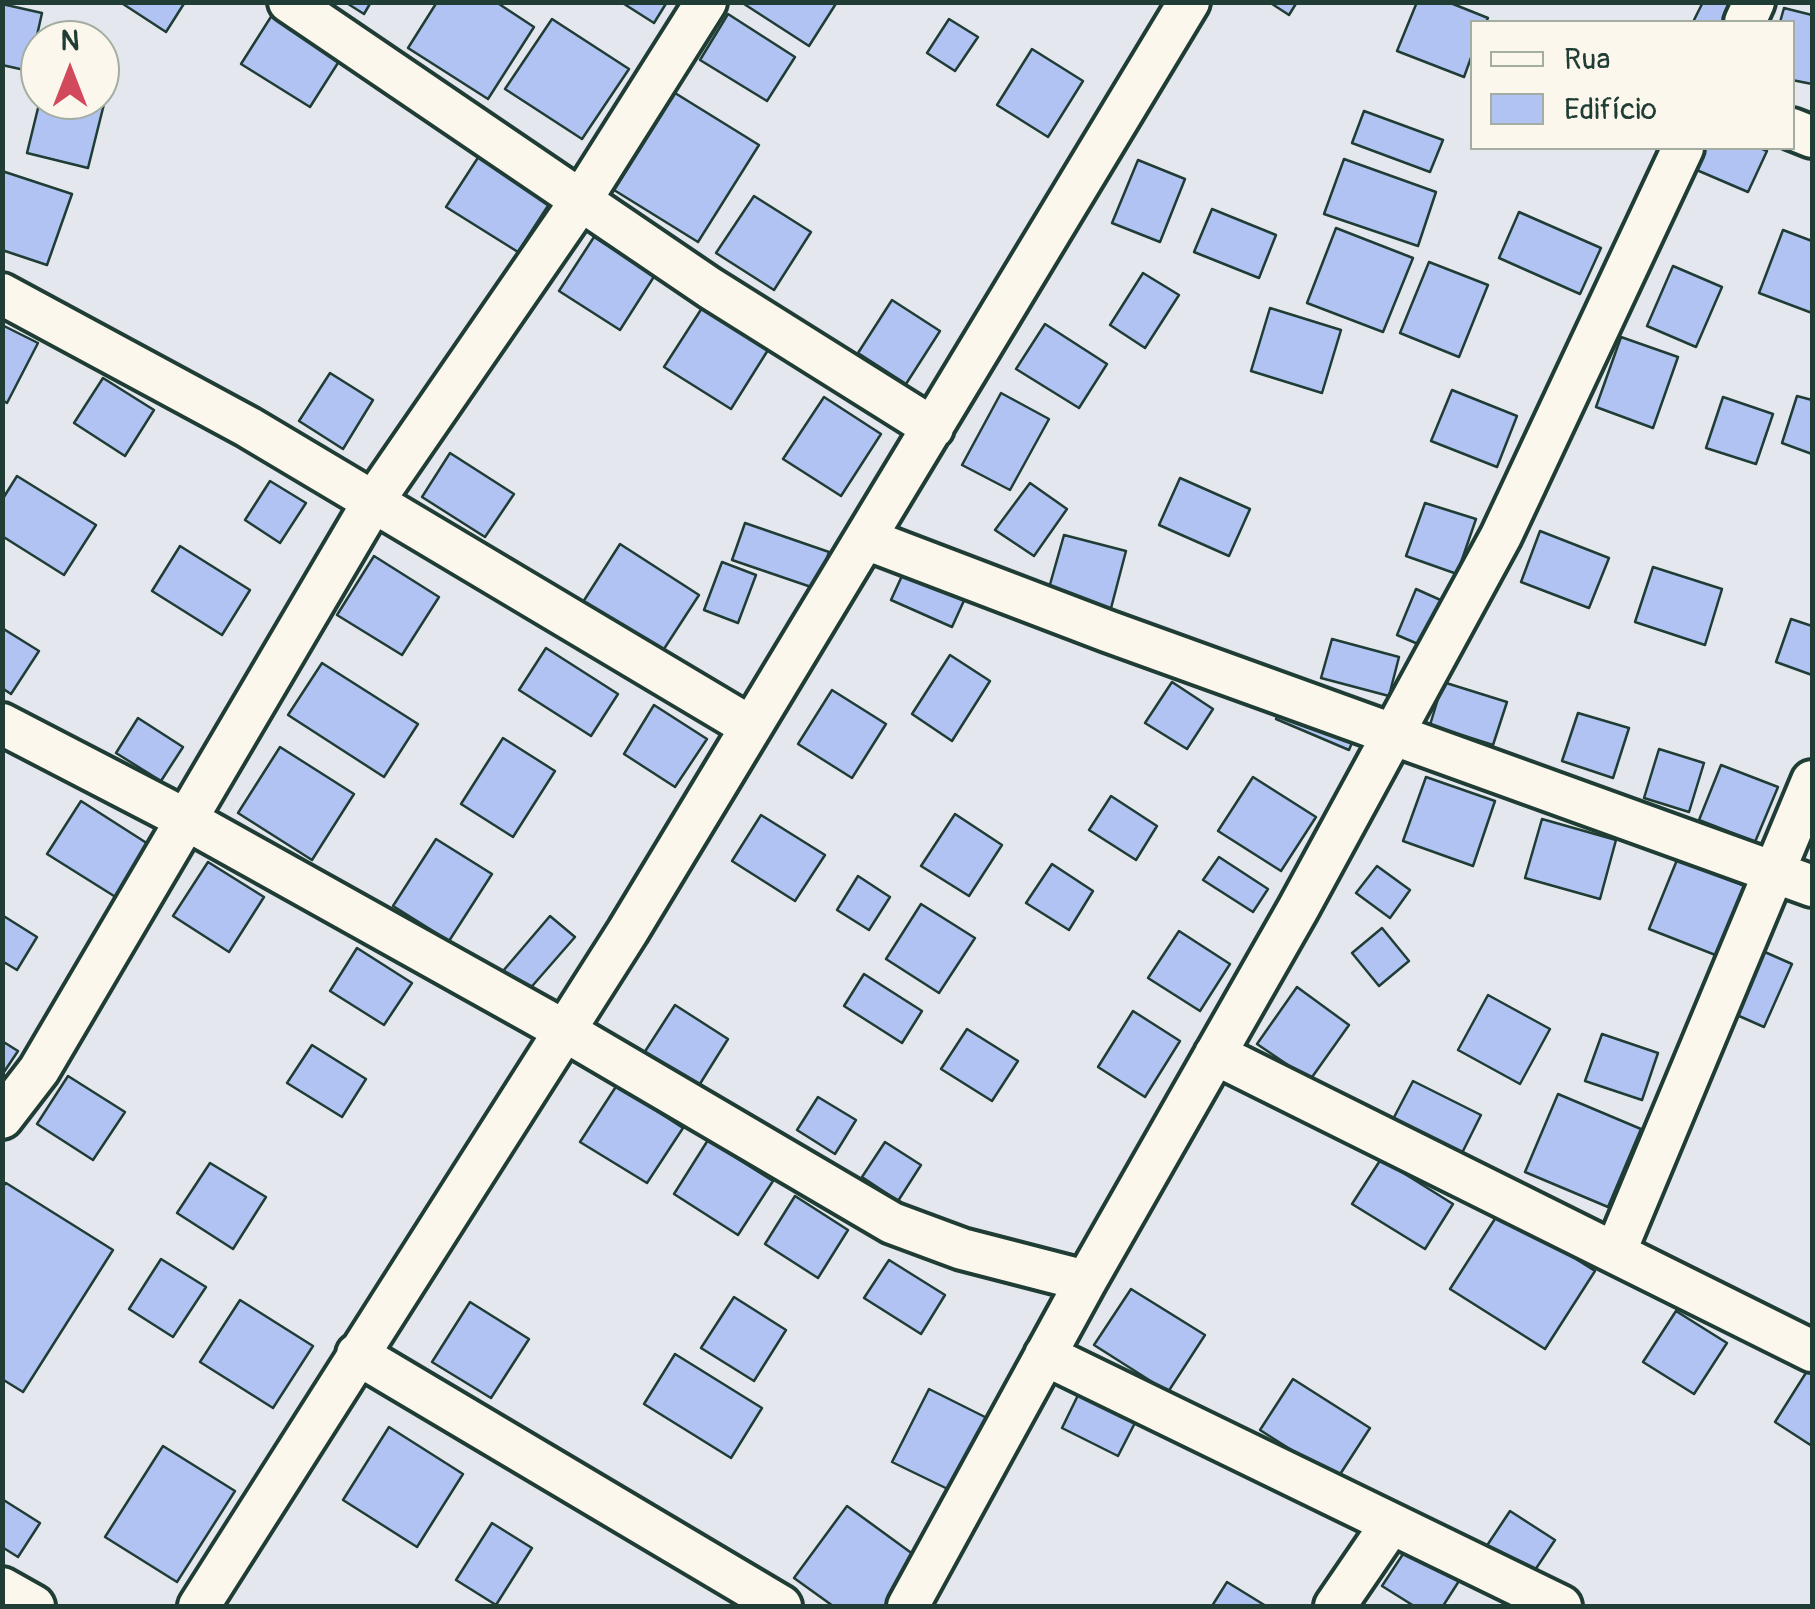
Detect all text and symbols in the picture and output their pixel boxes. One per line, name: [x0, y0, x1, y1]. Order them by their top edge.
north arrow: [20, 20, 120, 120]
legend: [1470, 20, 1795, 150]
text: N: [61, 24, 79, 59]
text: Rua: [1564, 41, 1610, 78]
text: Edifício: [1564, 91, 1657, 128]

